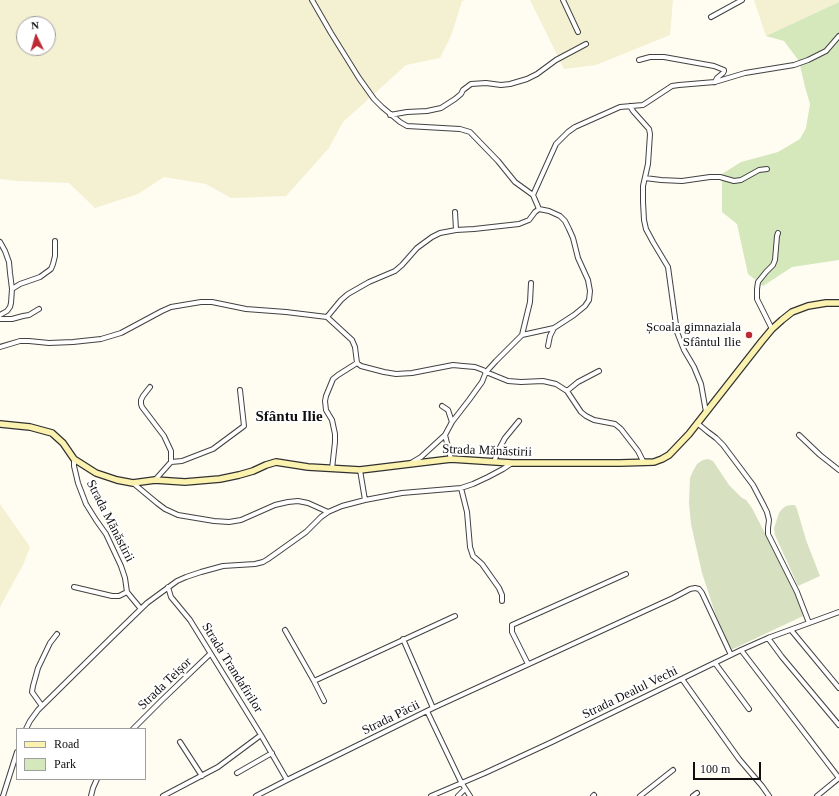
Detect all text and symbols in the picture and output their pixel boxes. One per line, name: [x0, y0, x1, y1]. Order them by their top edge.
north arrow: [16, 16, 56, 56]
text: N: [31, 19, 40, 31]
place label: Școala gimnaziala Sfântul Ilie: [646, 320, 741, 351]
marker: Școala gimnaziala Sfântul Ilie: [744, 330, 754, 340]
district label: Sfântu Ilie: [255, 408, 323, 426]
street label: Strada Mănăstirii: [442, 442, 532, 460]
street label: Strada Mănăstirii: [83, 477, 137, 565]
street label: Strada Trandafirilor: [198, 620, 266, 716]
street label: Strada Teișor: [135, 655, 195, 713]
street label: Strada Dealul Vechi: [580, 663, 680, 723]
street label: Strada Păcii: [360, 697, 422, 739]
legend: [16, 728, 146, 780]
text: Road: [54, 737, 79, 751]
scale bar: [695, 754, 763, 780]
text: Park: [54, 757, 76, 771]
text: 100 m: [700, 762, 730, 776]

